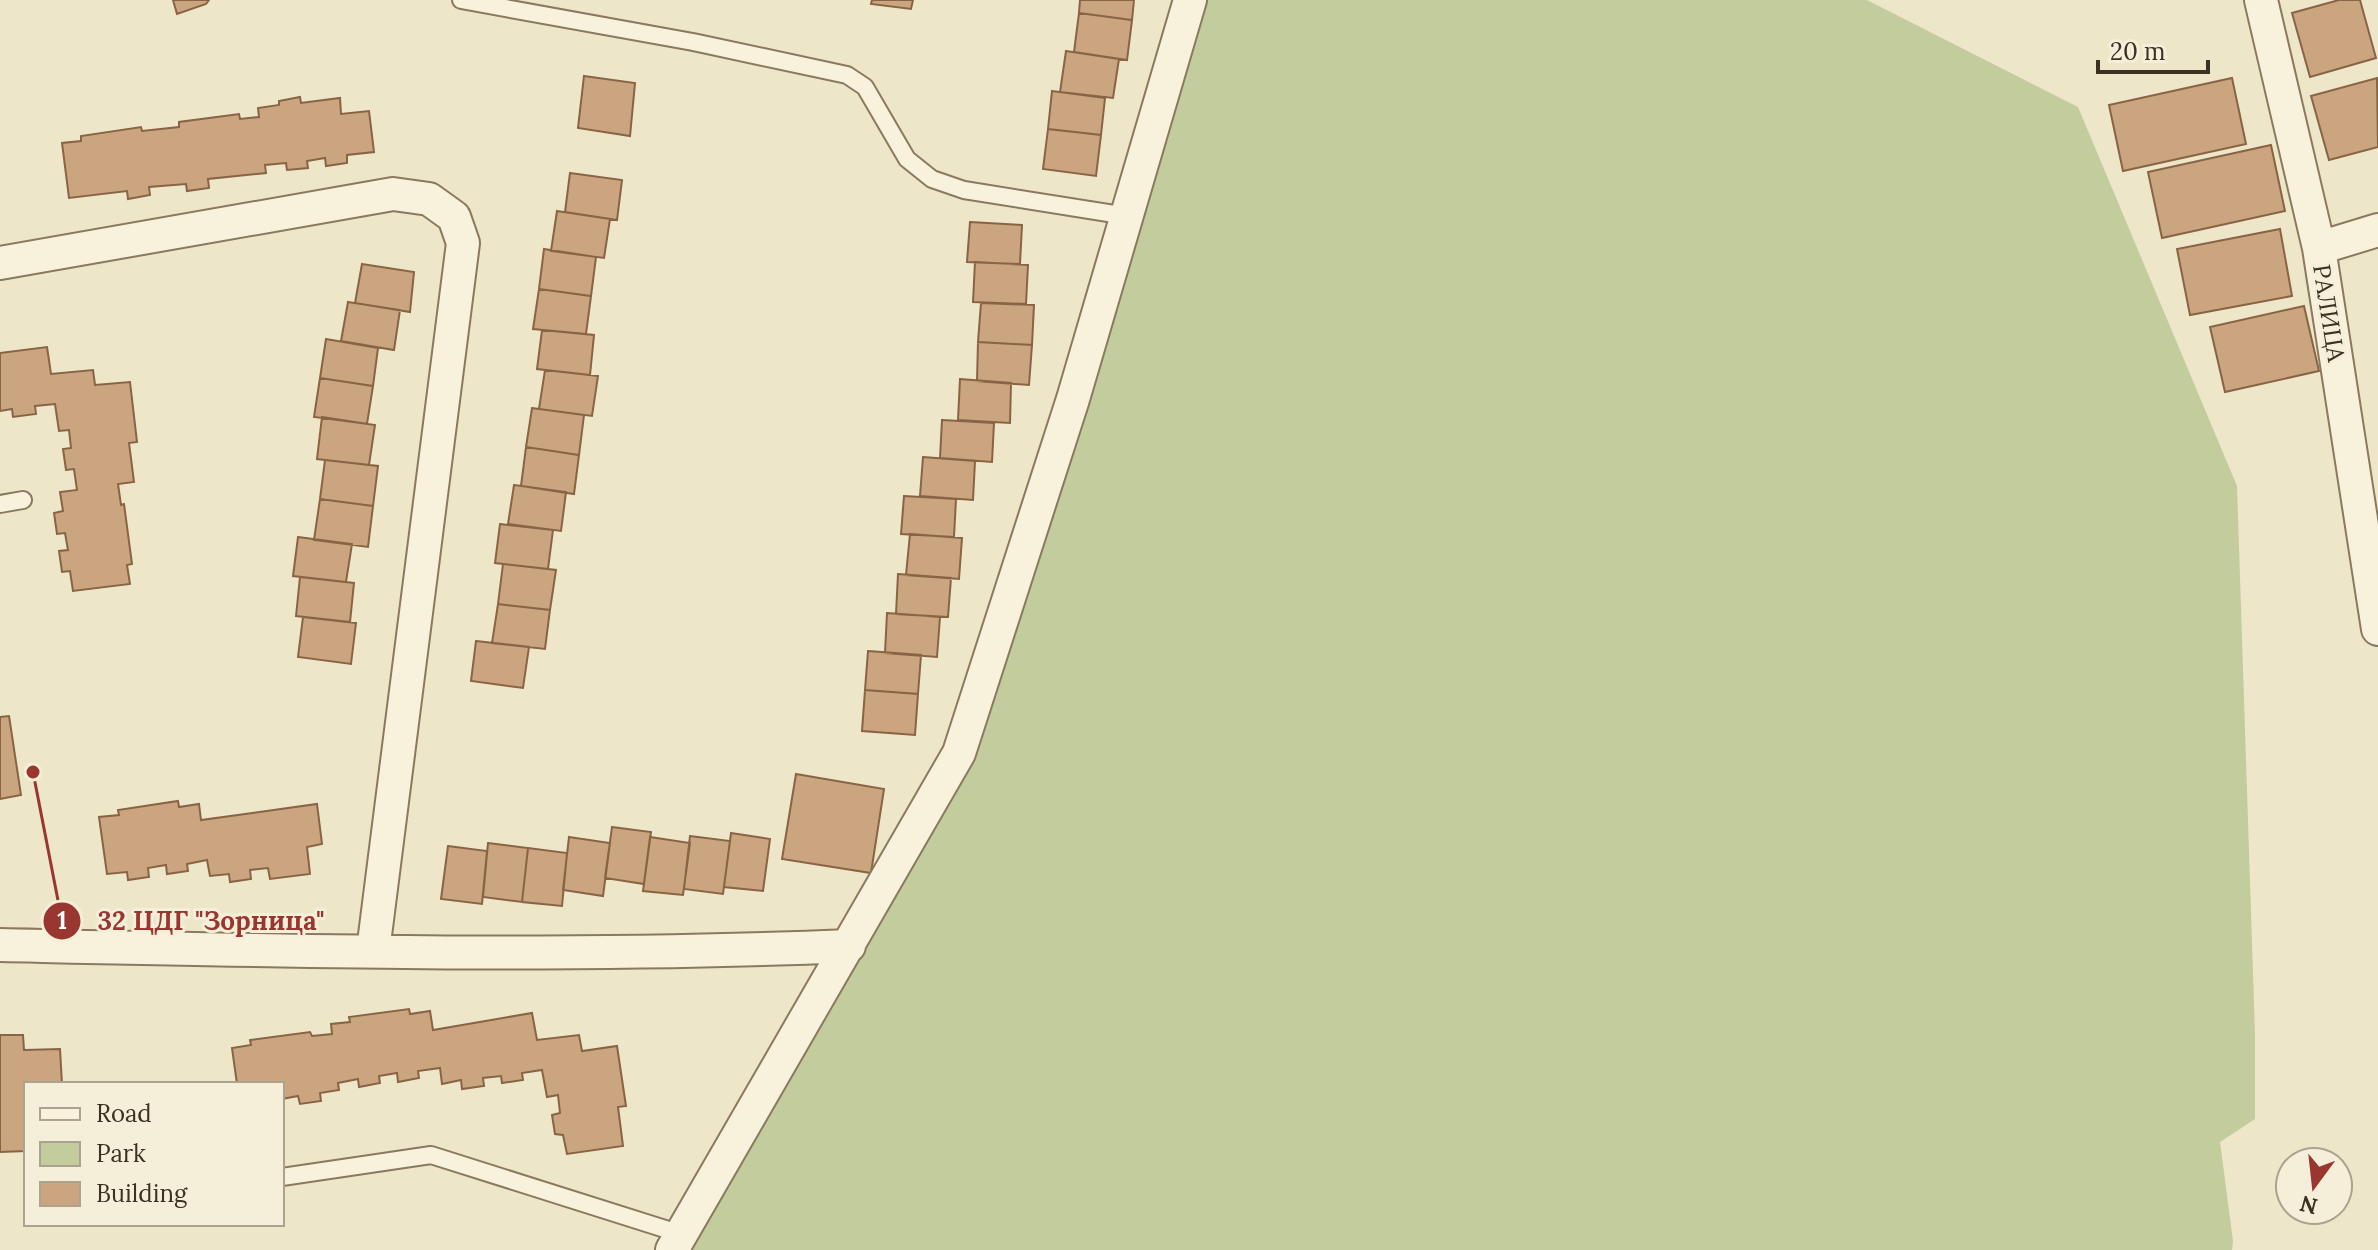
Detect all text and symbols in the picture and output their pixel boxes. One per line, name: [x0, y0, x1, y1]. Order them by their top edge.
scale bar: [2098, 24, 2208, 74]
text: 20 m: [2110, 36, 2166, 67]
street label: РАЛИЦА: [2306, 262, 2352, 365]
callout: 32 ЦДГ "Зорница": [42, 896, 341, 946]
text: 32 ЦДГ "Зорница": [98, 904, 324, 937]
text: 1: [57, 905, 67, 936]
legend: [24, 1082, 284, 1226]
text: Road: [96, 1098, 152, 1129]
text: Park: [96, 1138, 146, 1169]
north arrow: [2274, 1146, 2354, 1226]
text: Building: [96, 1178, 188, 1209]
text: N: [2297, 1190, 2321, 1221]

